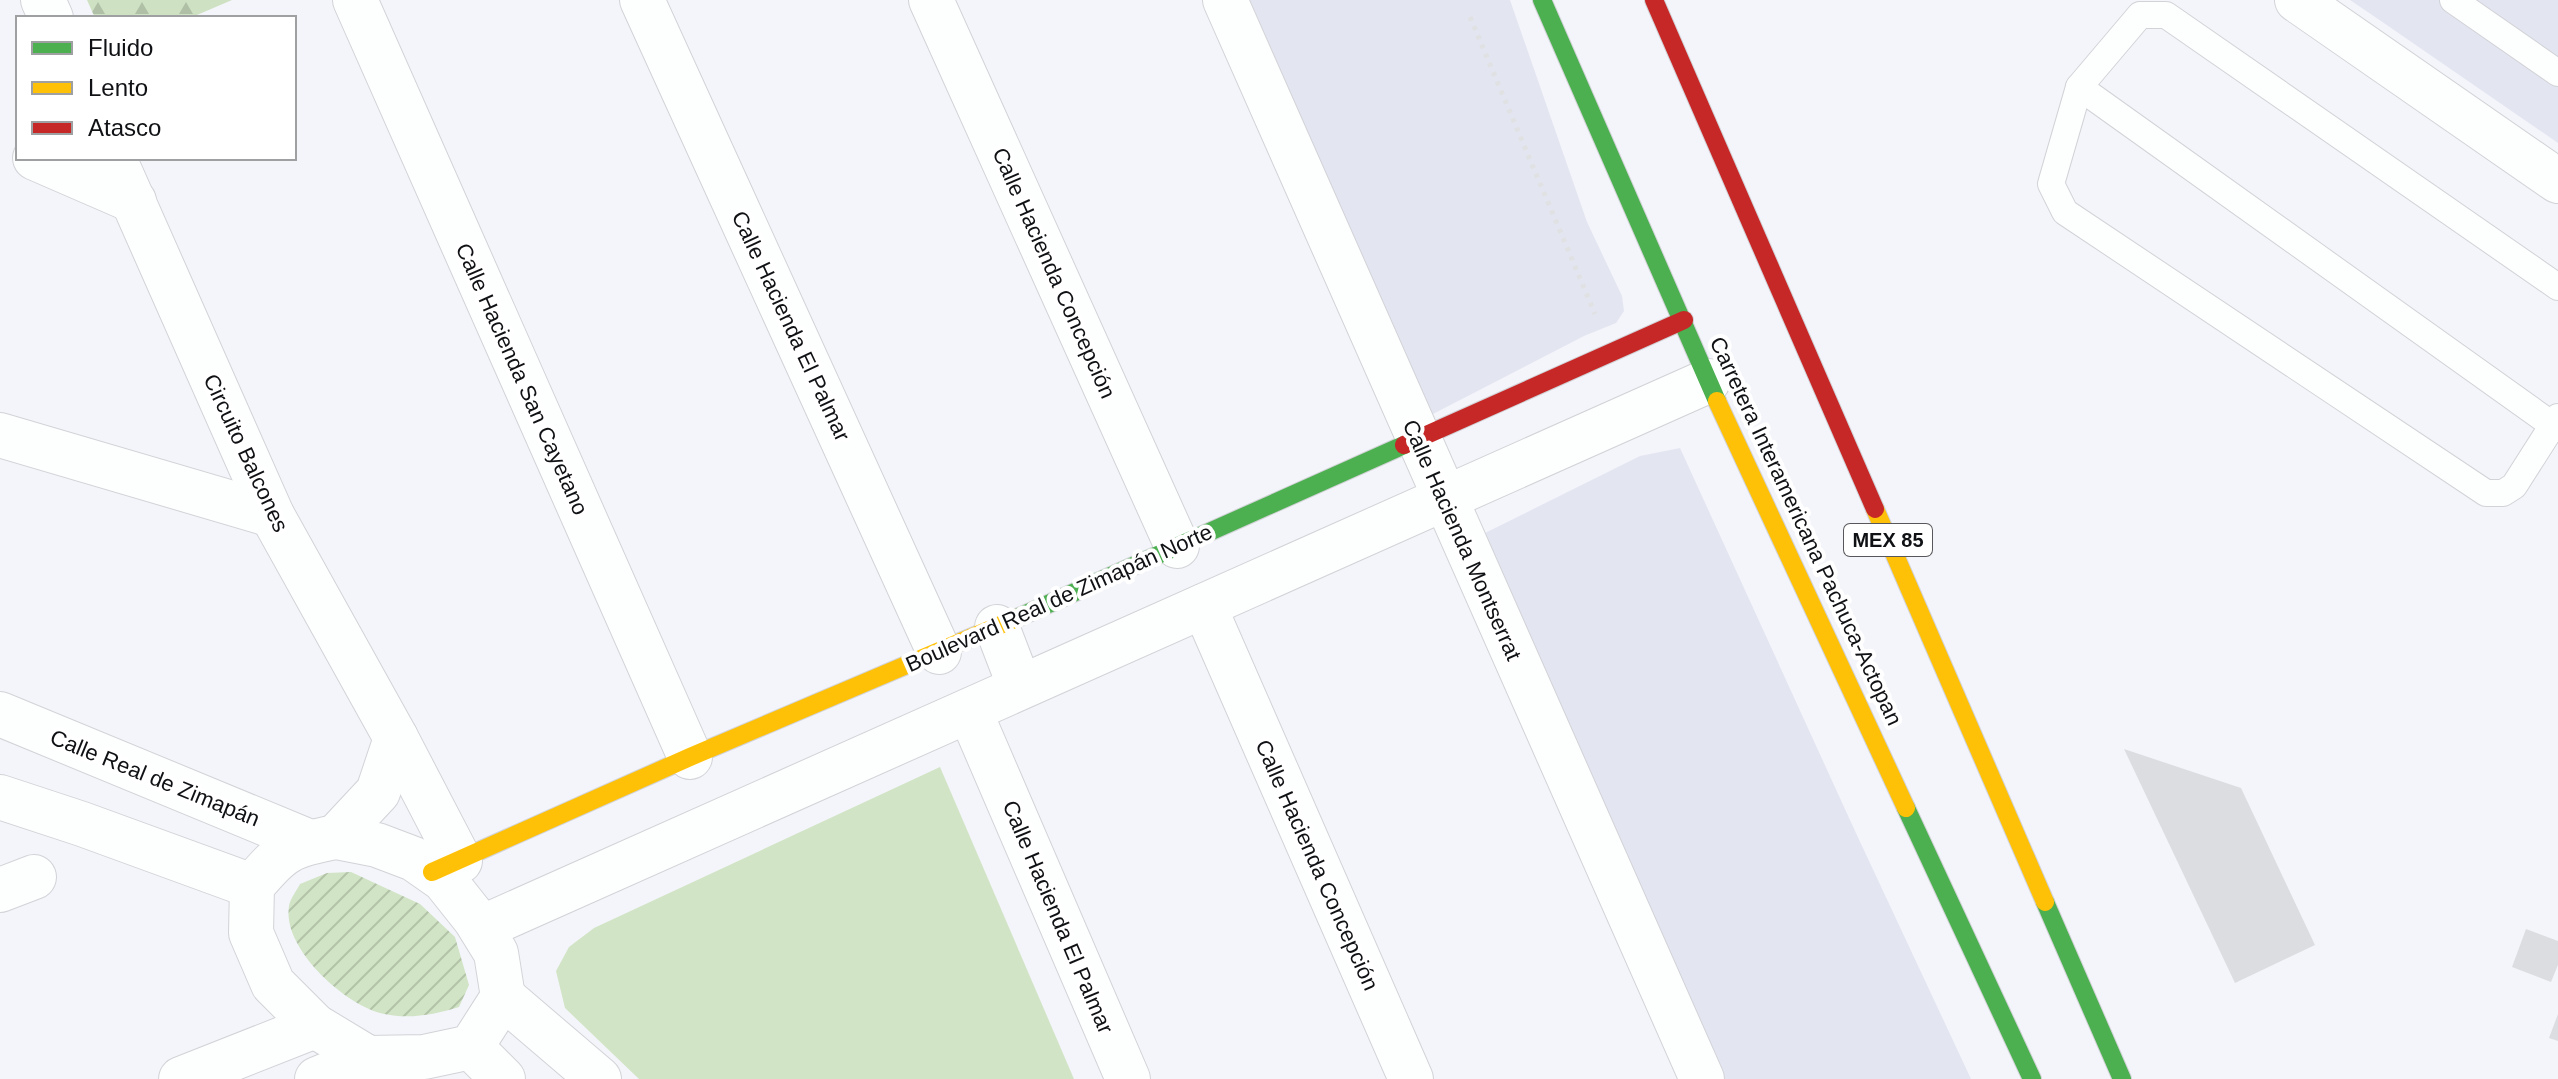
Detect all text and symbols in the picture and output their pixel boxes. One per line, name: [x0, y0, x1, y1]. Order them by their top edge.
legend: [16, 16, 296, 160]
text: Fluido: [88, 34, 153, 61]
text: Lento: [88, 74, 148, 101]
text: Atasco: [88, 114, 161, 141]
street label: Calle Hacienda Concepción: [987, 144, 1121, 402]
street label: Calle Hacienda El Palmar: [727, 207, 855, 445]
street label: Calle Hacienda San Cayetano: [451, 239, 593, 519]
street label: Carretera Interamericana Pachuca-Actopan: [1705, 333, 1907, 729]
street label: Circuito Balcones: [198, 370, 294, 536]
street label: Calle Hacienda Montserrat: [1398, 416, 1526, 664]
street label: Boulevard Real de Zimapán Norte: [902, 519, 1216, 677]
road number: MEX 85: [1844, 524, 1932, 556]
street label: Calle Real de Zimapán: [47, 724, 263, 832]
street label: Calle Hacienda Concepción: [1250, 736, 1384, 994]
street label: Calle Hacienda El Palmar: [998, 797, 1118, 1037]

